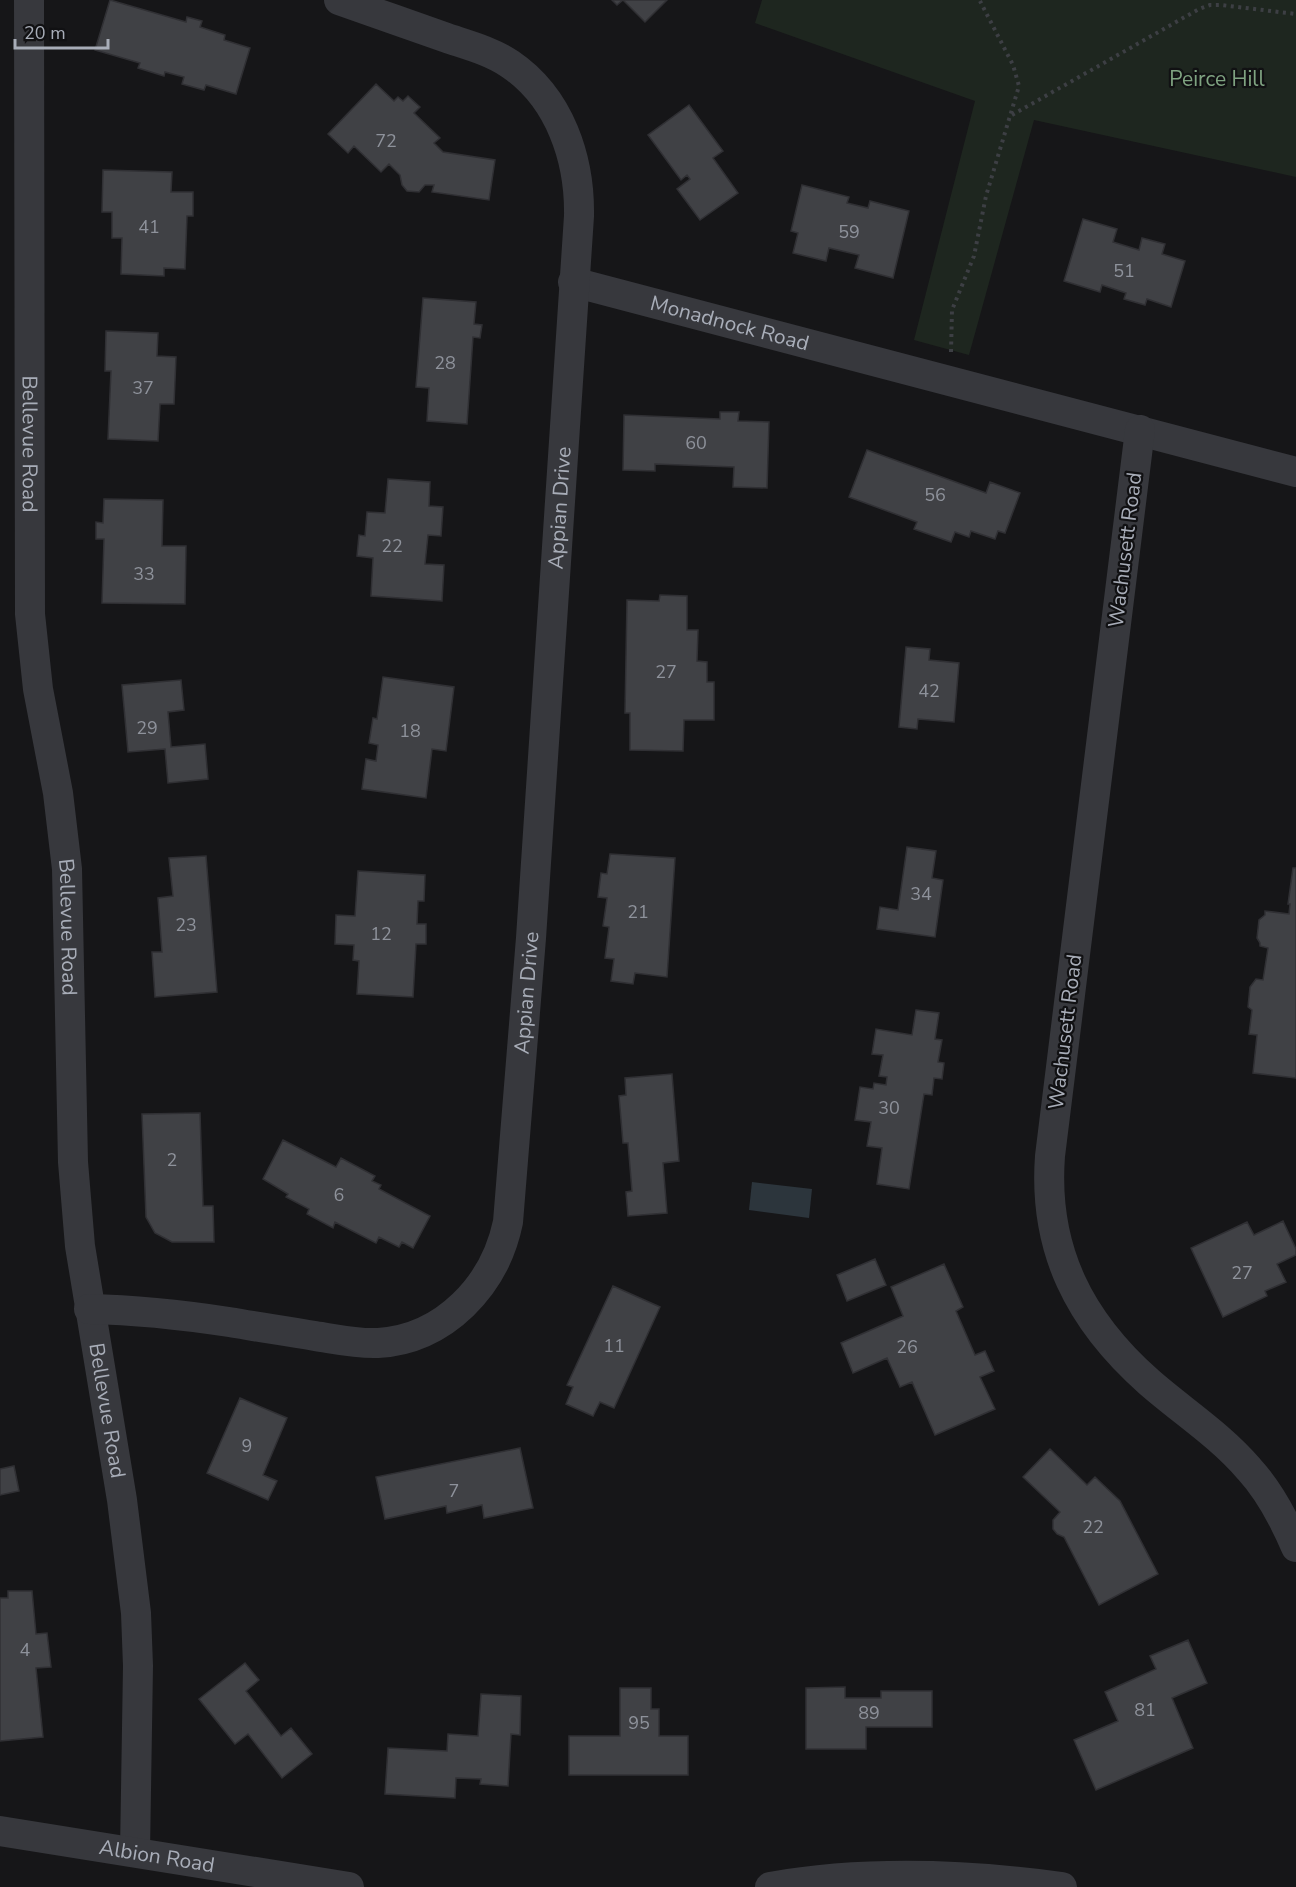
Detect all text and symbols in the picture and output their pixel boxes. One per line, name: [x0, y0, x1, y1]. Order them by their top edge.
scale bar: [15, 12, 108, 50]
text: 20 m: [24, 21, 66, 45]
park label: Peirce Hill: [1169, 65, 1266, 93]
house number: 72: [375, 129, 397, 153]
house number: 41: [138, 215, 160, 239]
house number: 59: [838, 220, 860, 244]
house number: 51: [1113, 259, 1135, 283]
street label: Monadnock Road: [647, 289, 812, 357]
house number: 28: [434, 351, 456, 375]
street label: Bellevue Road: [16, 376, 44, 512]
house number: 37: [132, 376, 154, 400]
house number: 60: [685, 431, 707, 455]
street label: Appian Drive: [542, 446, 578, 570]
street label: Wachusett Road: [1102, 471, 1148, 629]
house number: 56: [924, 483, 946, 507]
house number: 22: [381, 534, 403, 558]
house number: 33: [133, 562, 155, 586]
house number: 27: [655, 660, 677, 684]
house number: 42: [918, 679, 940, 703]
house number: 29: [136, 716, 158, 740]
house number: 18: [399, 719, 421, 743]
street label: Bellevue Road: [52, 857, 84, 996]
house number: 34: [910, 882, 932, 906]
house number: 21: [627, 900, 649, 924]
house number: 23: [175, 913, 197, 937]
house number: 12: [370, 922, 392, 946]
street label: Appian Drive: [508, 931, 545, 1055]
street label: Wachusett Road: [1042, 953, 1088, 1111]
house number: 30: [878, 1096, 900, 1120]
house number: 2: [167, 1148, 177, 1172]
house number: 6: [334, 1183, 344, 1207]
house number: 27: [1231, 1261, 1253, 1285]
house number: 11: [603, 1334, 625, 1358]
house number: 26: [896, 1335, 918, 1359]
street label: Bellevue Road: [82, 1341, 132, 1480]
house number: 9: [242, 1434, 252, 1458]
house number: 7: [449, 1479, 459, 1503]
house number: 22: [1082, 1515, 1104, 1539]
house number: 4: [20, 1638, 31, 1662]
house number: 81: [1134, 1698, 1156, 1722]
house number: 89: [858, 1701, 880, 1725]
house number: 95: [628, 1711, 650, 1735]
street label: Albion Road: [97, 1833, 217, 1879]

